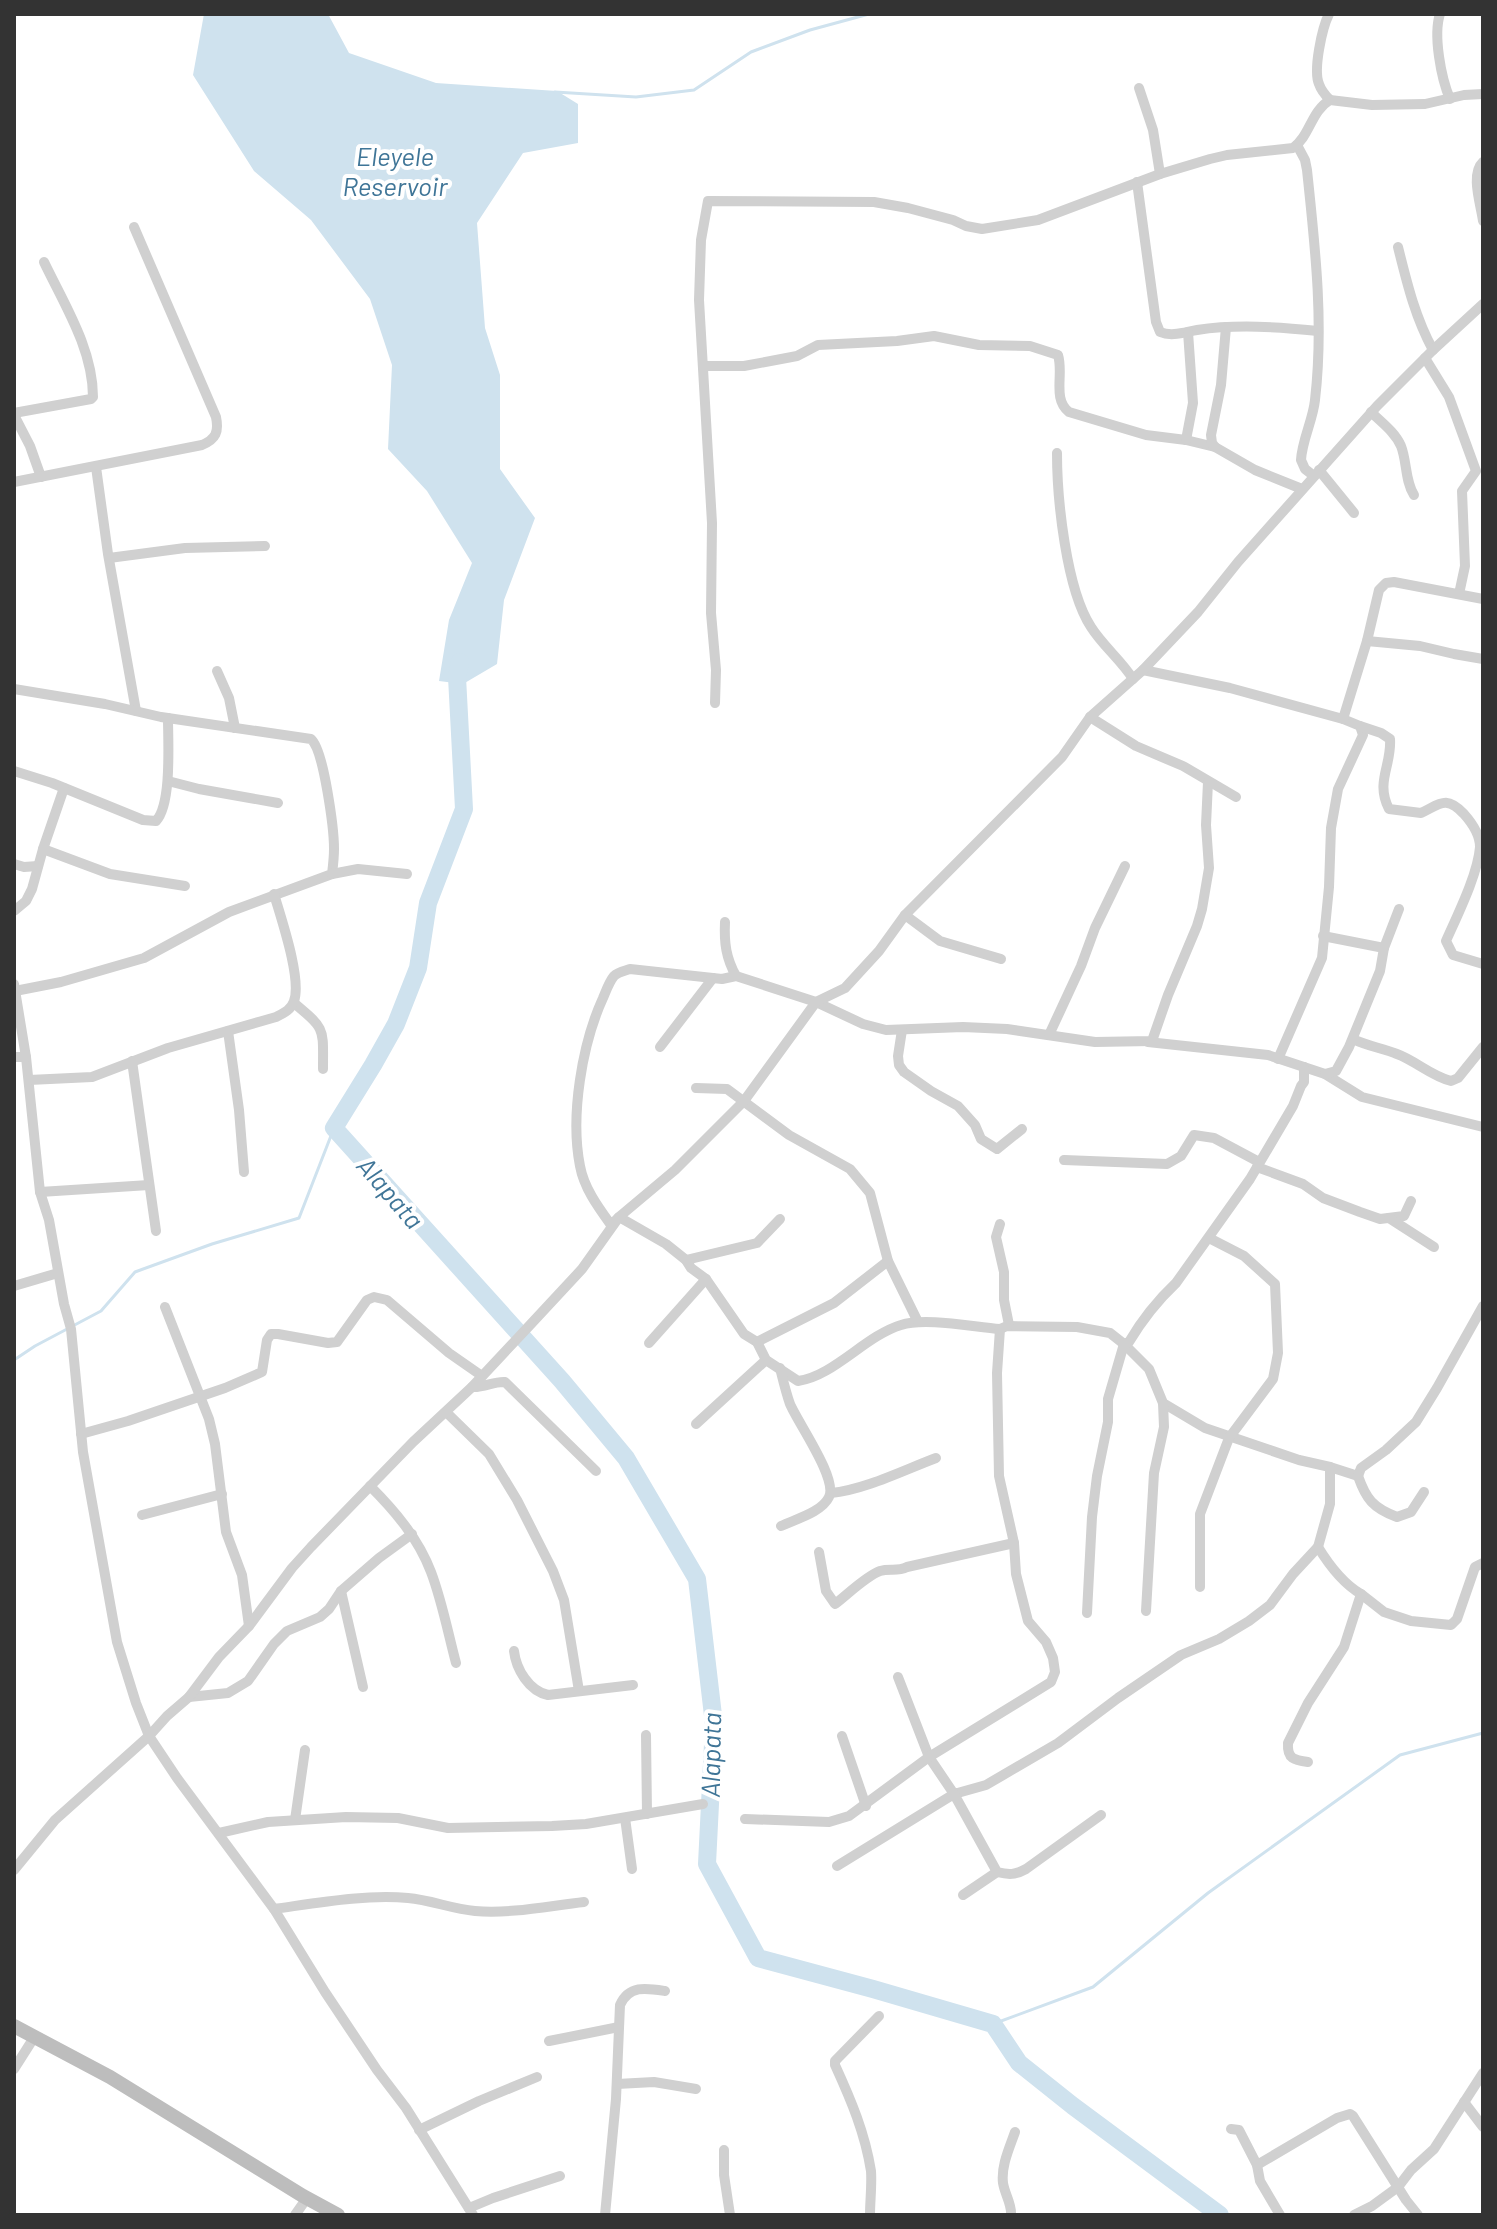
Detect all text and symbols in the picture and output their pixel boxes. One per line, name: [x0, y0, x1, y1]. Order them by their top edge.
water label: Eleyele Reservoir: [343, 140, 448, 201]
water label: Alapata: [351, 1150, 431, 1234]
water label: Alapata: [694, 1712, 726, 1798]

